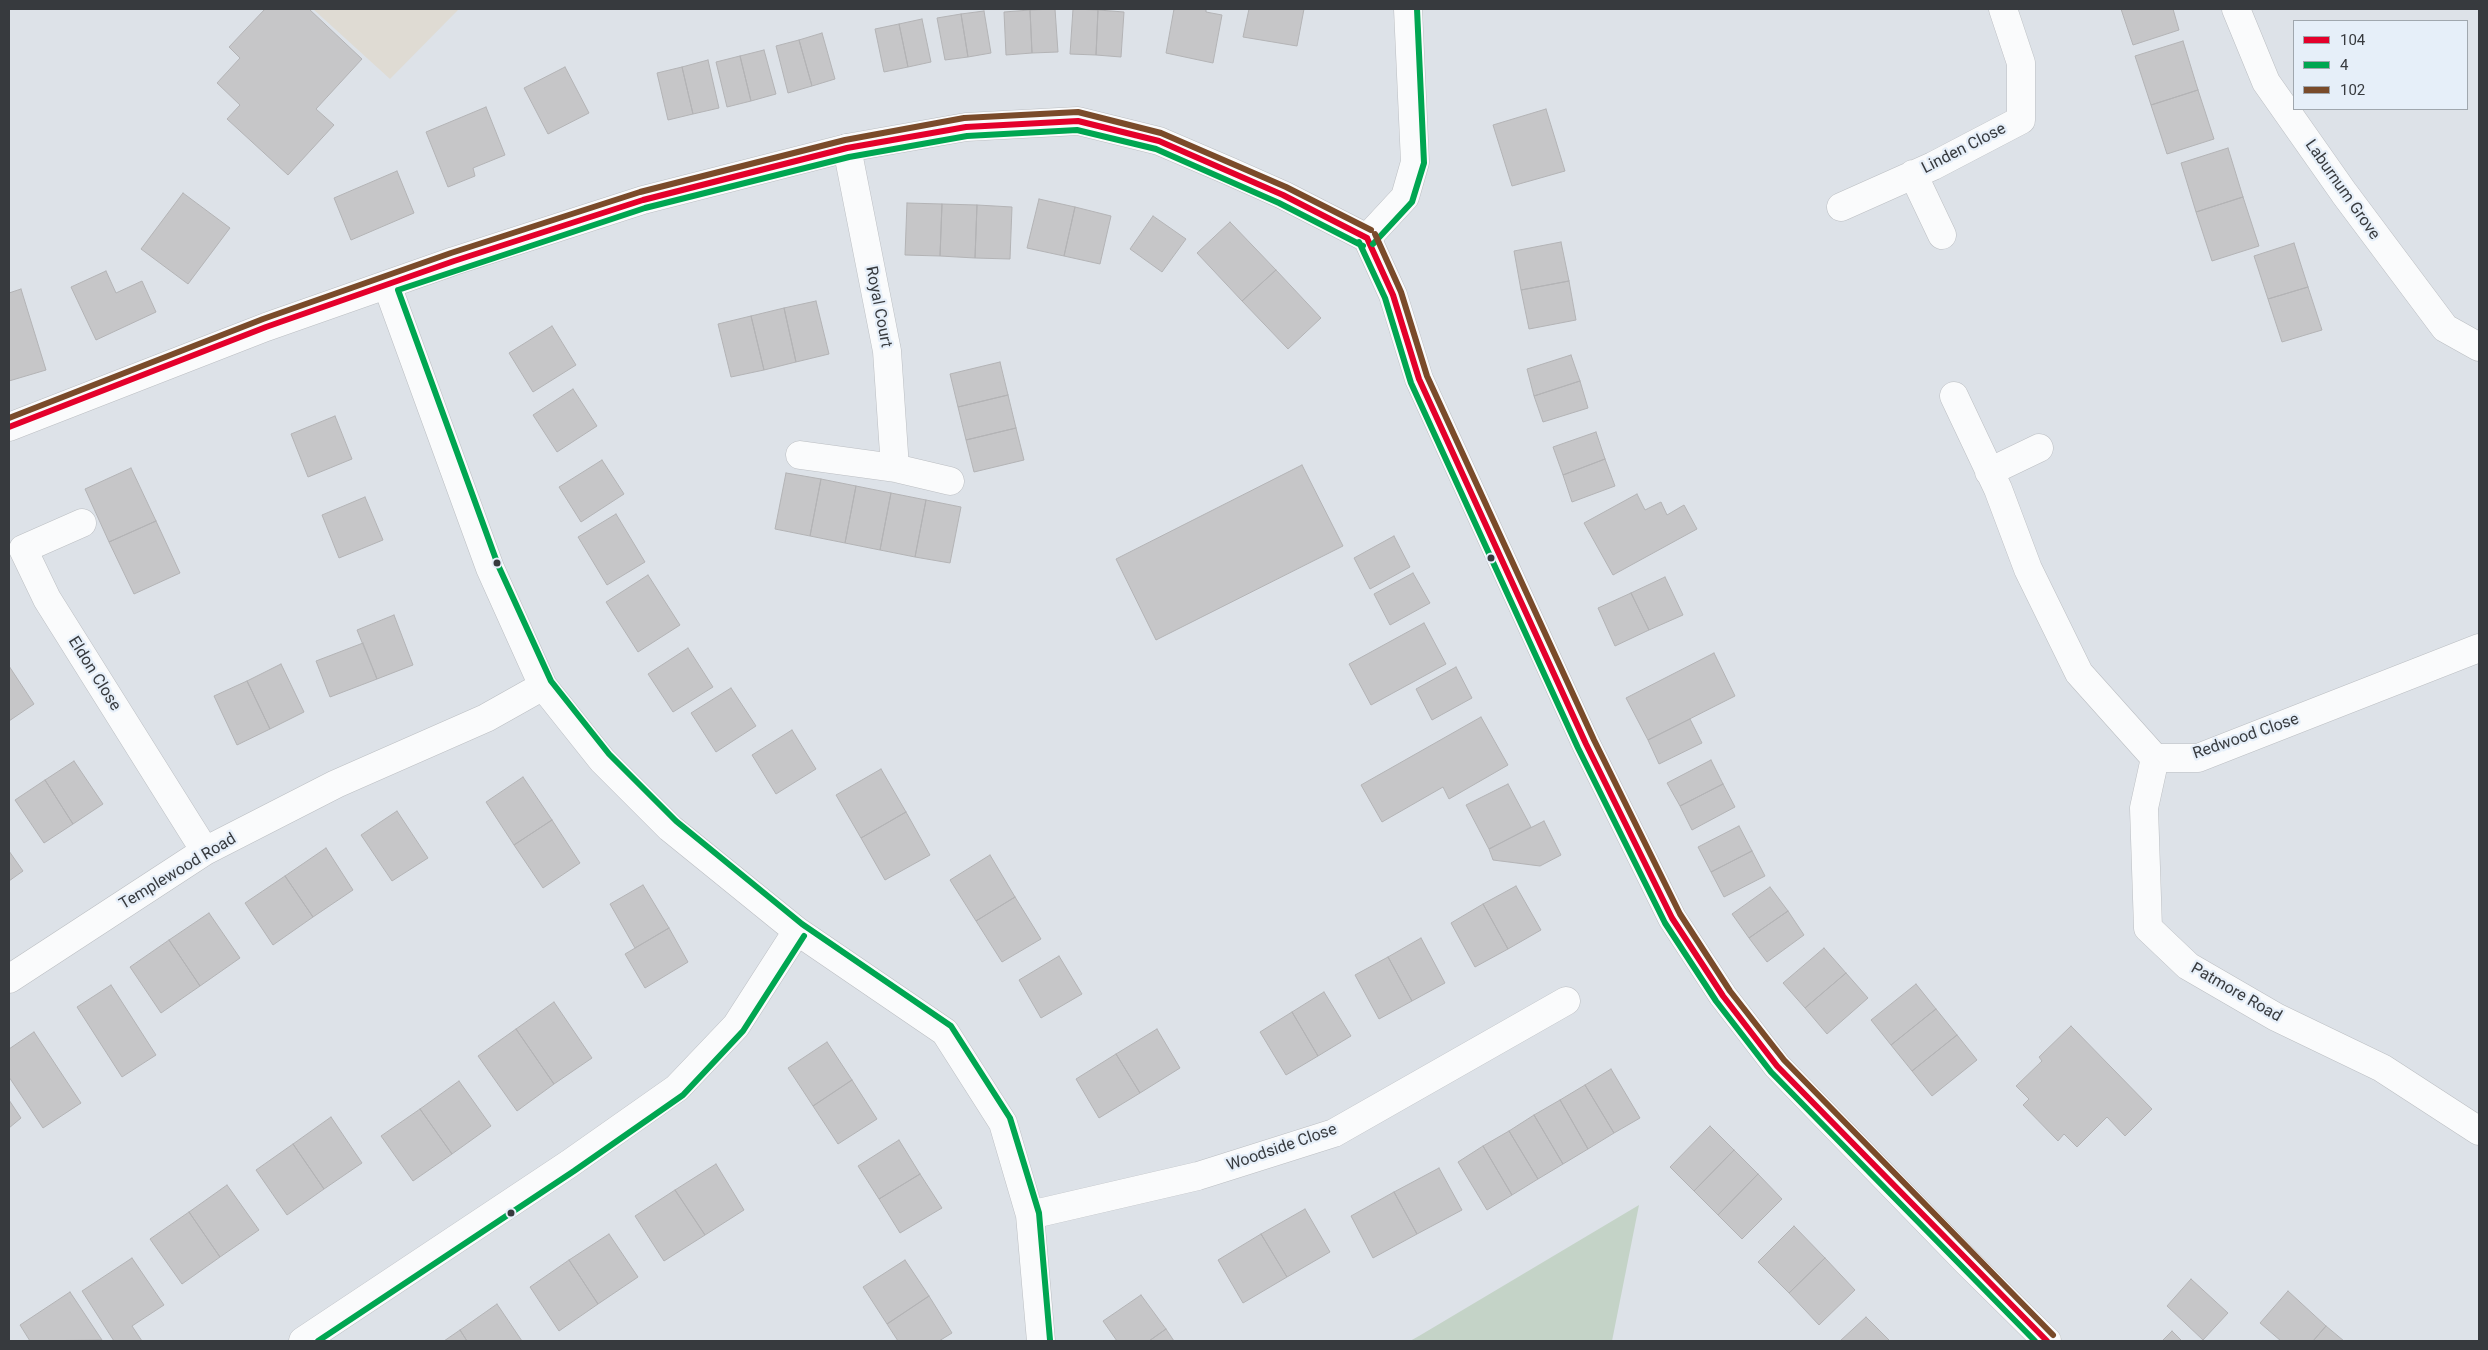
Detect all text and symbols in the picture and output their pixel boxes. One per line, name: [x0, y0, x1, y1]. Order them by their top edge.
legend: [2293, 20, 2468, 110]
text: 104: [2340, 31, 2365, 49]
text: 4: [2340, 56, 2348, 74]
text: 102: [2340, 81, 2365, 99]
street label: Linden Close: [1919, 120, 2009, 178]
street label: Laburnum Grove: [2300, 136, 2384, 244]
street label: Royal Court: [861, 265, 895, 349]
unlabelled marker: [1486, 553, 1496, 563]
unlabelled marker: [492, 558, 502, 568]
street label: Eldon Close: [64, 633, 124, 715]
street label: Redwood Close: [2190, 710, 2302, 764]
street label: Templewood Road: [116, 830, 240, 914]
street label: Patmore Road: [2187, 959, 2285, 1027]
street label: Woodside Close: [1224, 1120, 1340, 1176]
unlabelled marker: [506, 1208, 516, 1218]

